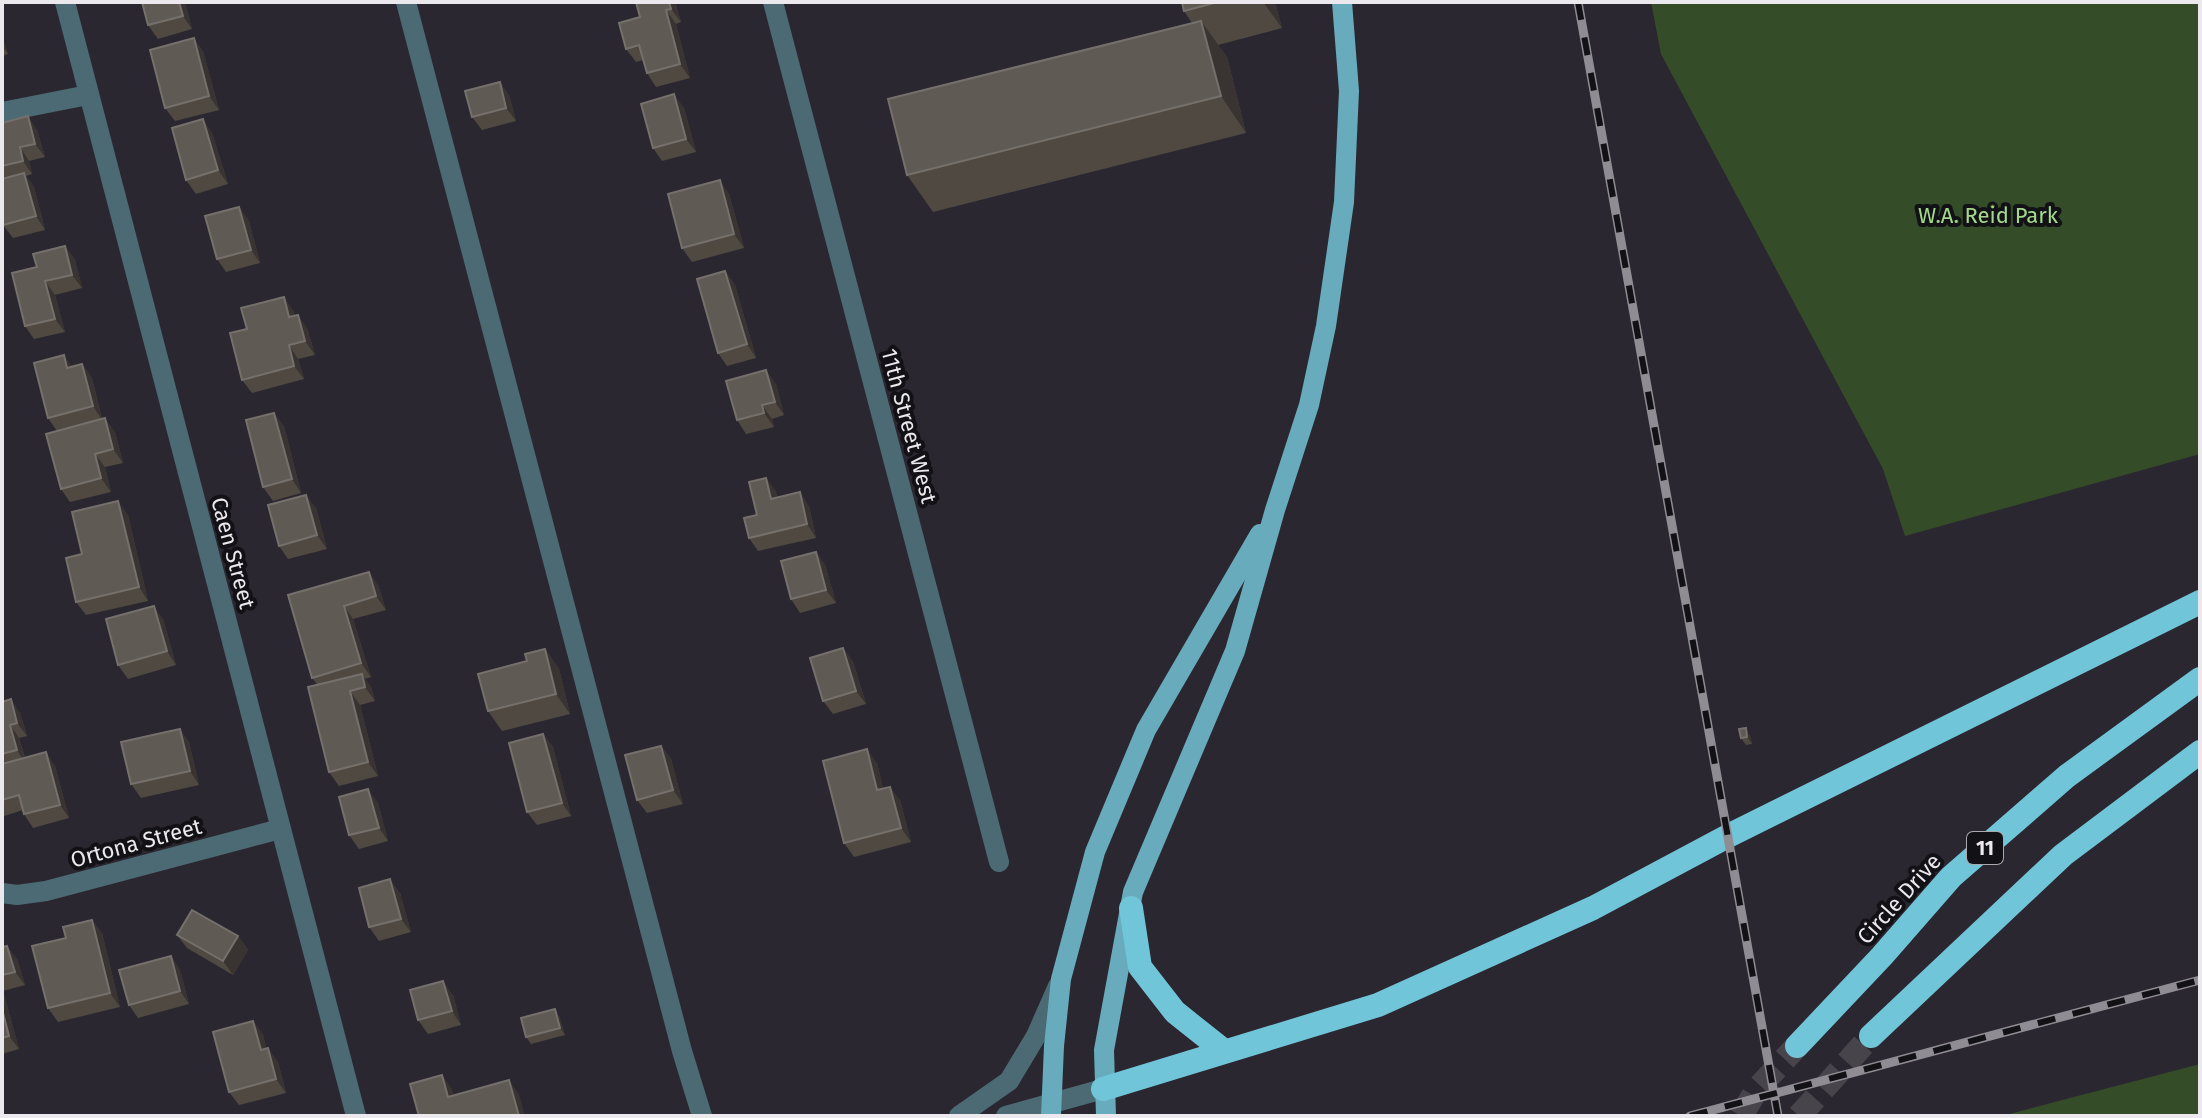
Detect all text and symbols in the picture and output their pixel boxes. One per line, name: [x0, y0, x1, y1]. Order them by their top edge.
park label: W.A. Reid Park: [1918, 202, 2059, 229]
street label: 11th Street West: [875, 346, 943, 506]
street label: Caen Street: [205, 494, 261, 612]
street label: Ortona Street: [68, 813, 205, 873]
road number: 11: [1967, 832, 2003, 864]
street label: Circle Drive: [1851, 848, 1947, 950]

